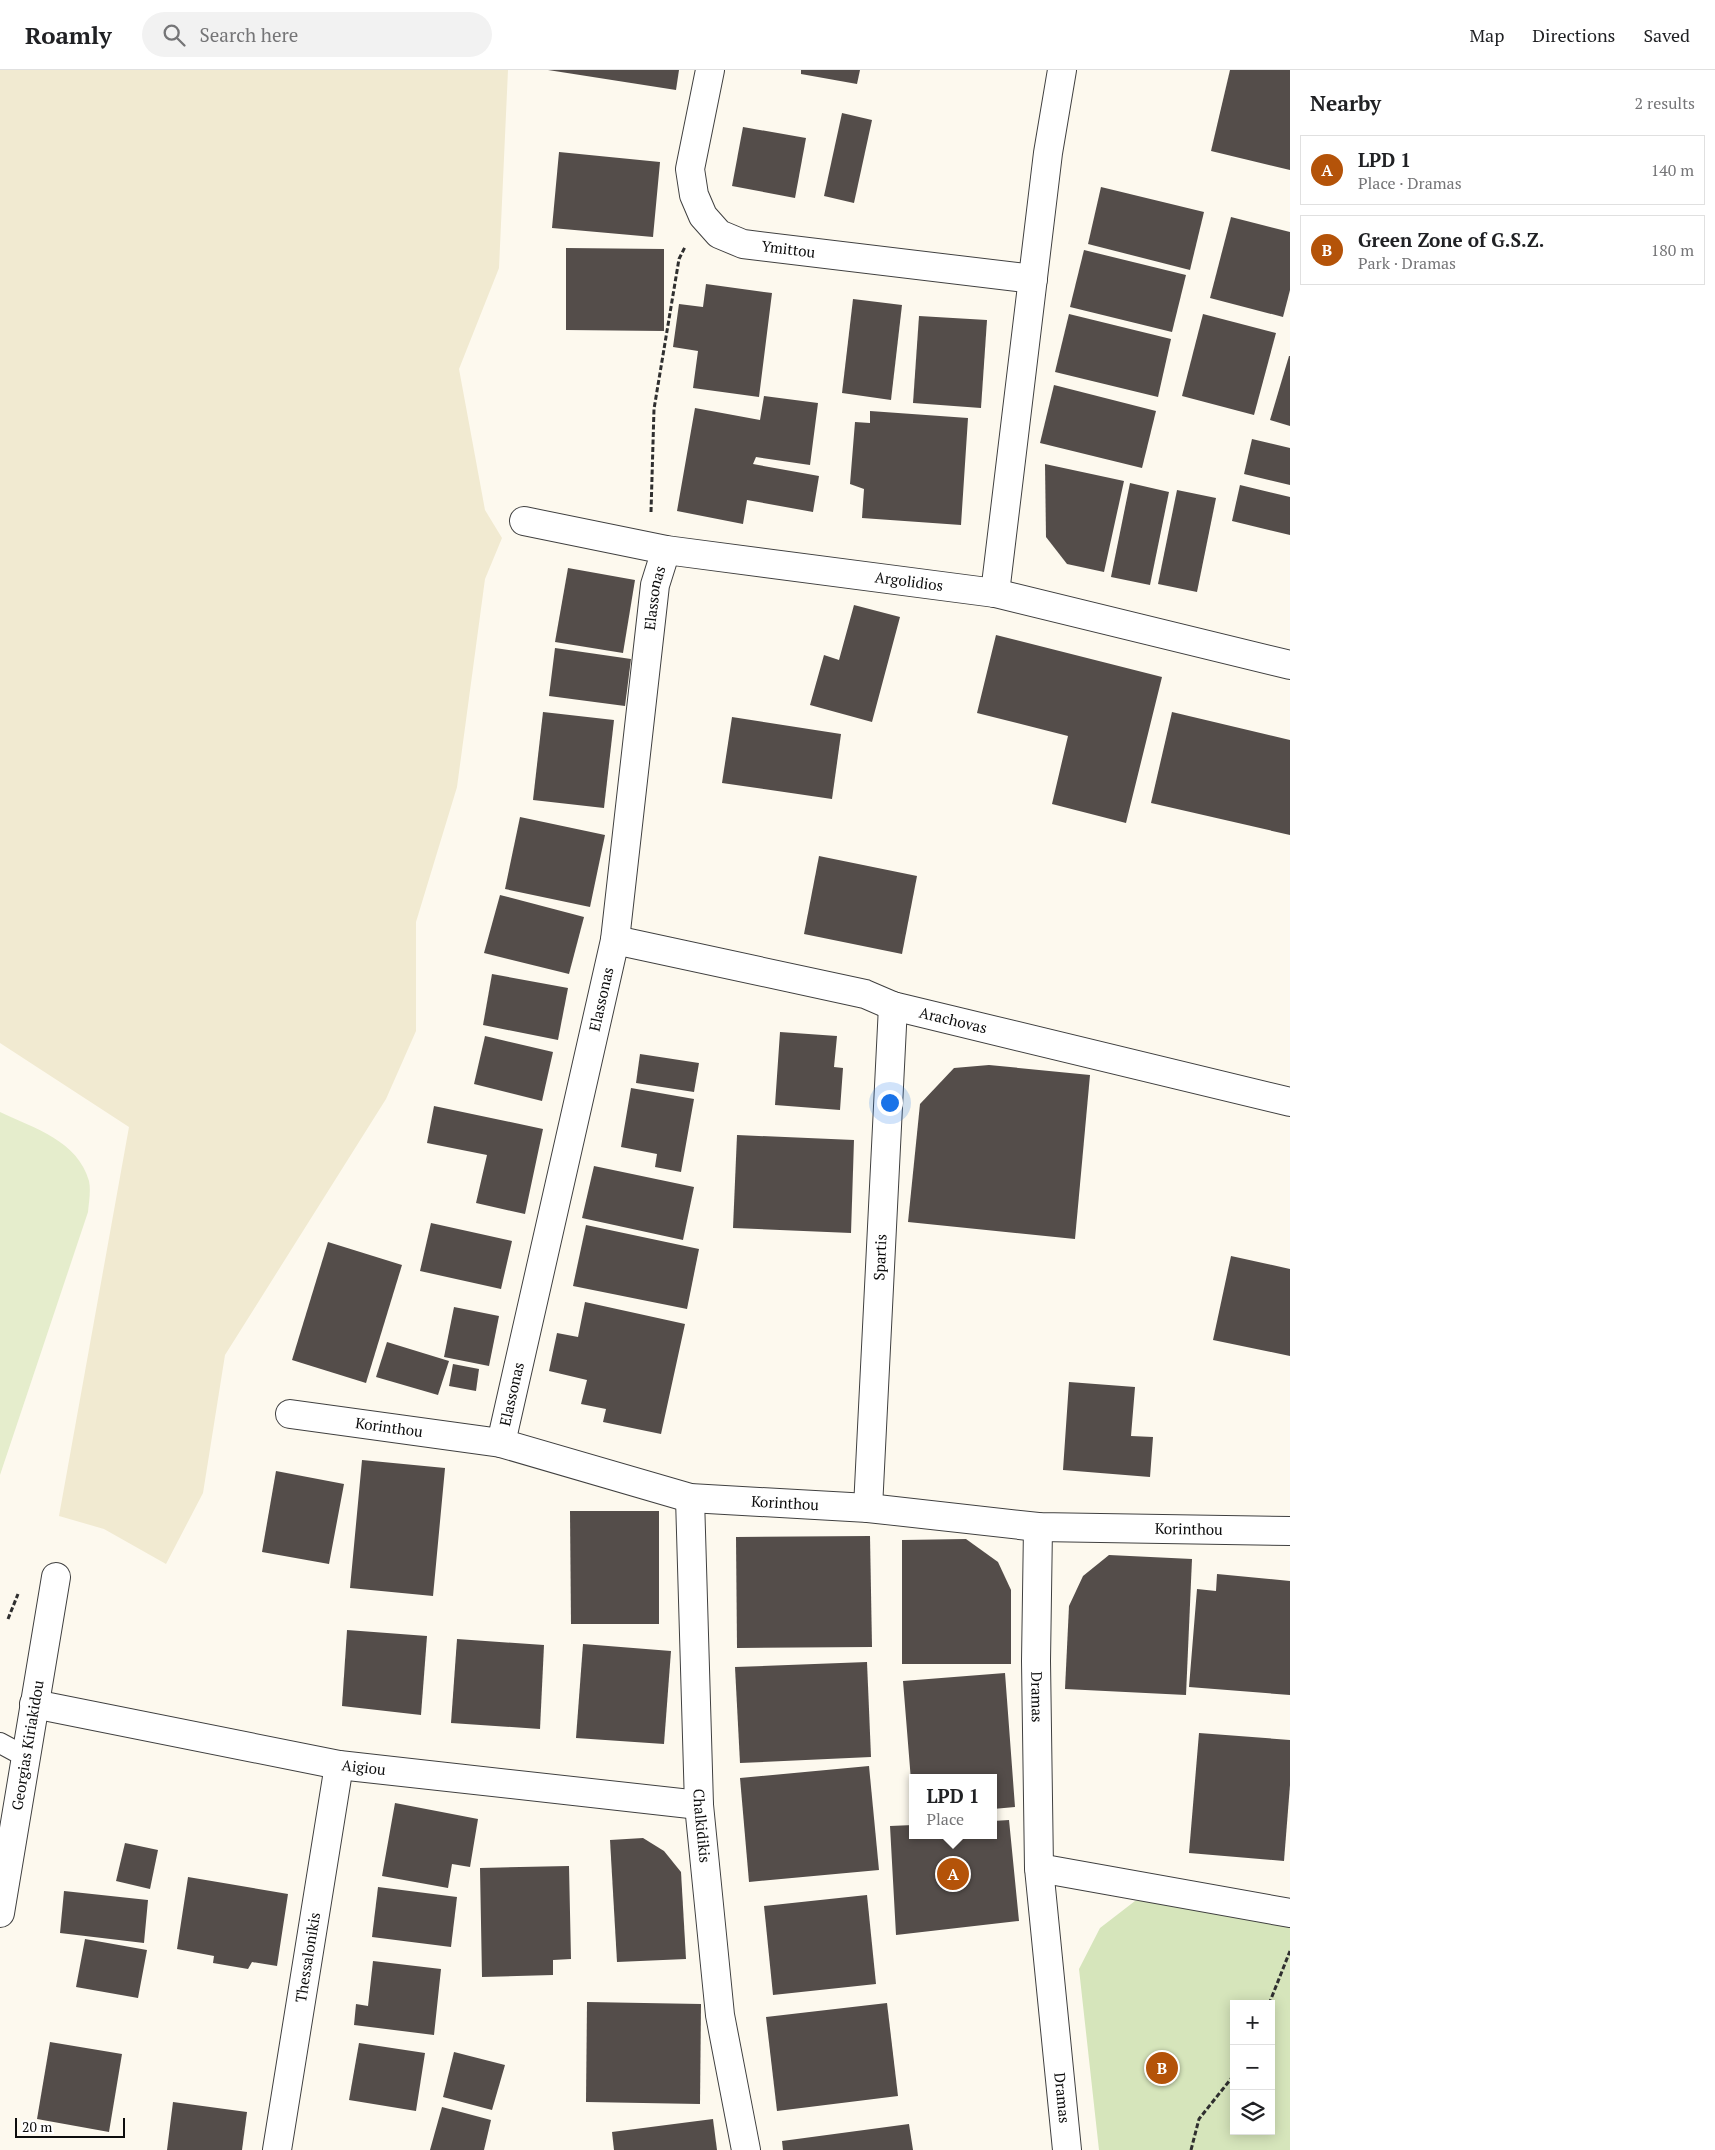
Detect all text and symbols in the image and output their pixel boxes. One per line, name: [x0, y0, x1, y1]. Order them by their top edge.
search box: [142, 12, 492, 57]
text: Roamly: [25, 19, 112, 51]
icon: search: [160, 21, 188, 49]
text: Search here: [200, 22, 298, 47]
text: Map: [1469, 23, 1504, 47]
text: Directions: [1532, 23, 1615, 47]
text: Saved: [1643, 23, 1690, 47]
text: Nearby: [1310, 89, 1381, 117]
text: 2 results: [1635, 92, 1695, 114]
text: LPD 1: [1358, 147, 1411, 172]
text: A: [1321, 159, 1333, 181]
text: 140 m: [1651, 159, 1694, 181]
text: Place · Dramas: [1358, 172, 1462, 194]
text: Green Zone of G.S.Z.: [1358, 227, 1544, 252]
street label: Ymittou: [761, 235, 817, 262]
text: B: [1322, 239, 1332, 261]
text: 180 m: [1651, 239, 1694, 261]
text: Park · Dramas: [1358, 252, 1456, 274]
street label: Elassonas: [639, 563, 669, 631]
street label: Argolidios: [874, 566, 945, 595]
street label: Elassonas: [584, 965, 618, 1033]
street label: Arachovas: [917, 1002, 989, 1037]
your location: [877, 1090, 903, 1116]
street label: Spartis: [868, 1234, 891, 1281]
street label: Elassonas: [494, 1360, 528, 1428]
street label: Korinthou: [354, 1412, 425, 1441]
street label: Korinthou: [751, 1490, 820, 1514]
street label: Korinthou: [1155, 1518, 1223, 1539]
street label: Dramas: [1027, 1671, 1048, 1723]
street label: Georgias Kiriakidou: [6, 1678, 48, 1812]
street label: Aigiou: [341, 1754, 387, 1779]
popup: [909, 1774, 997, 1839]
text: LPD 1: [926, 1783, 980, 1808]
street label: Chalkidikis: [690, 1788, 716, 1864]
text: Place: [926, 1808, 964, 1830]
pin: A: [937, 1855, 969, 1893]
street label: Thessalonikis: [290, 1911, 324, 2004]
map controls: [1230, 2000, 1275, 2135]
button: +: [1230, 2000, 1275, 2045]
button: −: [1230, 2045, 1275, 2090]
pin: B: [1146, 2049, 1178, 2087]
street label: Dramas: [1050, 2071, 1075, 2124]
button: layers: [1230, 2090, 1275, 2135]
scale bar: [15, 2115, 125, 2138]
text: 20 m: [22, 2117, 52, 2136]

